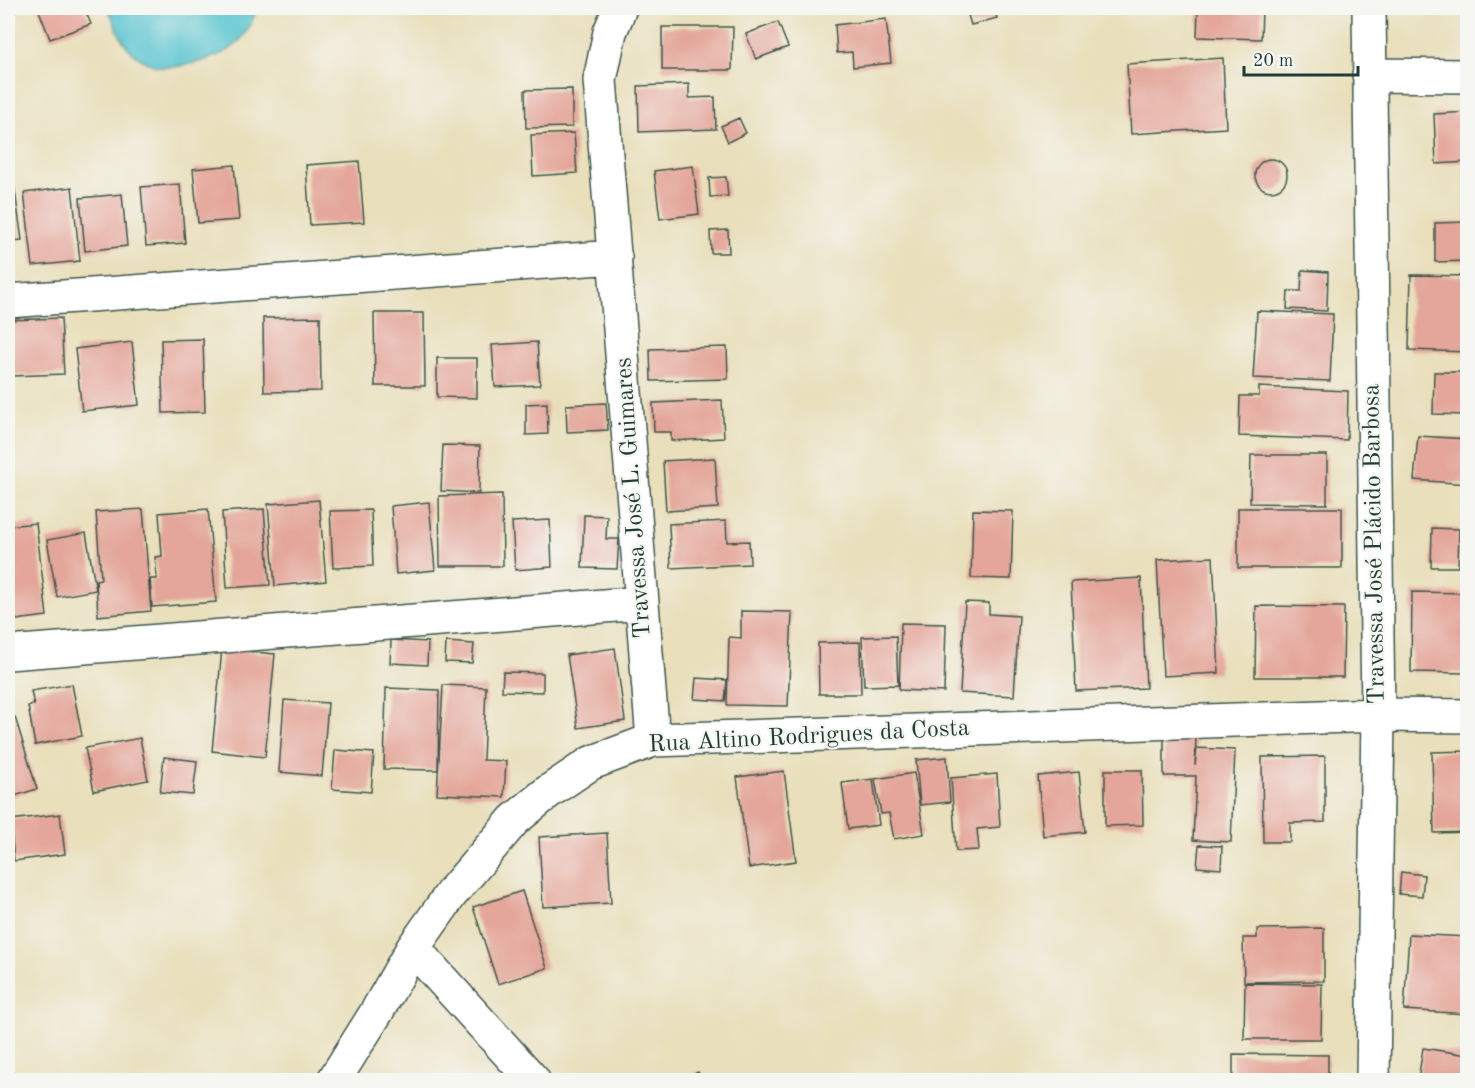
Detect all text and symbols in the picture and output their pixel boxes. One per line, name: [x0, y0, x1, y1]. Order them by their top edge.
scale bar: [1244, 39, 1358, 77]
text: 20 m: [1253, 52, 1293, 70]
street label: Travessa José L. Guimares: [612, 357, 656, 639]
street label: Travessa José Plácido Barbosa: [1360, 383, 1390, 704]
street label: Rua Altino Rodrigues da Costa: [648, 717, 970, 757]

